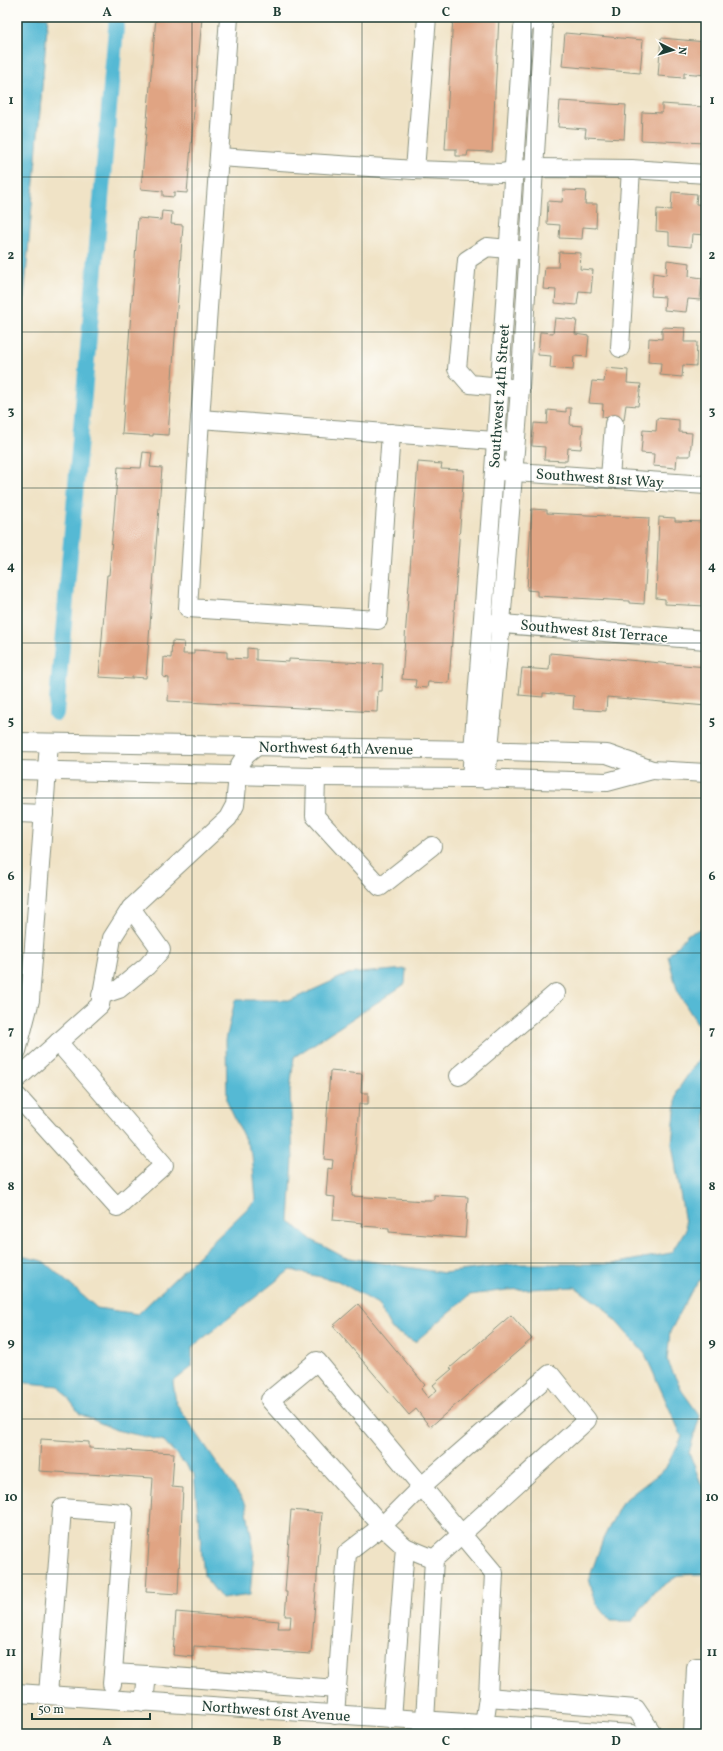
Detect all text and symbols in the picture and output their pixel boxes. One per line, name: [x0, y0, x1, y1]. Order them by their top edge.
text: A: [102, 4, 112, 22]
text: B: [273, 4, 282, 22]
text: C: [442, 4, 450, 22]
text: D: [611, 4, 621, 22]
north arrow: [653, 30, 693, 70]
text: N: [674, 46, 689, 55]
text: 1: [8, 92, 14, 110]
text: 1: [709, 92, 715, 110]
text: 2: [8, 247, 15, 265]
text: 2: [709, 247, 716, 265]
street label: Southwest 24th Street: [485, 323, 516, 469]
text: 3: [8, 403, 15, 421]
text: 3: [709, 403, 716, 421]
street label: Southwest 81st Way: [535, 465, 665, 494]
text: 4: [7, 558, 15, 576]
text: 4: [708, 558, 716, 576]
street label: Southwest 81st Terrace: [519, 616, 668, 649]
text: 5: [8, 713, 14, 731]
text: 5: [709, 713, 715, 731]
street label: Northwest 64th Avenue: [258, 738, 413, 761]
text: 6: [7, 868, 15, 886]
text: 6: [708, 868, 716, 886]
text: 7: [8, 1023, 14, 1041]
text: 7: [709, 1023, 715, 1041]
text: 8: [7, 1178, 15, 1196]
text: 8: [708, 1178, 716, 1196]
text: 9: [7, 1334, 15, 1352]
text: 9: [708, 1334, 716, 1352]
text: 10: [4, 1489, 18, 1507]
text: 10: [705, 1489, 719, 1507]
text: 11: [6, 1644, 16, 1662]
text: 11: [707, 1644, 717, 1662]
scale bar: [32, 1695, 150, 1721]
street label: Northwest 61st Avenue: [201, 1697, 351, 1728]
text: 50 m: [38, 1702, 64, 1718]
text: A: [102, 1733, 112, 1751]
text: B: [273, 1733, 282, 1751]
text: C: [442, 1733, 450, 1751]
text: D: [611, 1733, 621, 1751]

